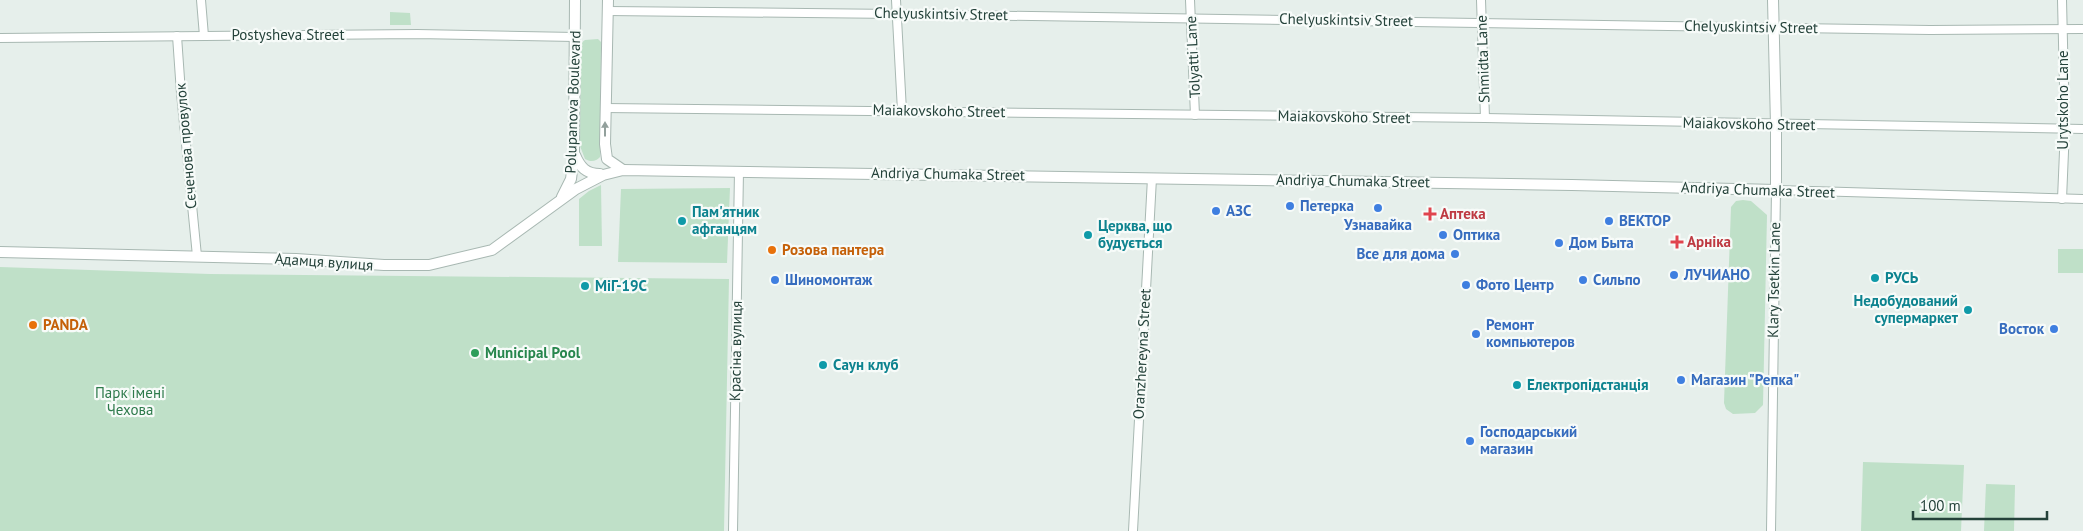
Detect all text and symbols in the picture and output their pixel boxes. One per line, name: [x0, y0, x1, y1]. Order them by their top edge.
street label: Chelyuskintsiv Street: [874, 3, 1008, 24]
street label: Chelyuskintsiv Street: [1279, 9, 1413, 30]
street label: Tolyatti Lane: [1181, 15, 1204, 99]
street label: Shmidta Lane: [1471, 15, 1494, 103]
street label: Chelyuskintsiv Street: [1684, 16, 1818, 37]
street label: Postysheva Street: [231, 25, 345, 44]
street label: Polupanova Boulevard: [561, 30, 584, 174]
street label: Urytskoho Lane: [2053, 50, 2072, 150]
street label: Сєченова провулок: [170, 81, 200, 210]
street label: Maiakovskoho Street: [872, 100, 1006, 121]
street label: Maiakovskoho Street: [1277, 106, 1411, 127]
street label: Maiakovskoho Street: [1682, 113, 1816, 134]
one-way arrow: [601, 121, 609, 137]
street label: Andriya Chumaka Street: [871, 163, 1025, 184]
street label: Andriya Chumaka Street: [1276, 170, 1430, 191]
street label: Andriya Chumaka Street: [1681, 177, 1835, 202]
place label: Петерка: [1300, 196, 1354, 215]
marker: Петерка: [1284, 200, 1296, 212]
place label: АЗС: [1226, 201, 1252, 220]
place label: Пам'ятник афганцям: [692, 202, 760, 238]
marker: Узнавайка: [1372, 202, 1384, 214]
place label: Аптека: [1440, 204, 1486, 223]
marker: АЗС: [1210, 205, 1222, 217]
marker: Аптека: [1424, 208, 1436, 220]
place label: ВЕКТОР: [1619, 211, 1671, 230]
marker: Пам'ятник афганцям: [676, 215, 688, 227]
place label: Узнавайка: [1343, 215, 1412, 234]
marker: ВЕКТОР: [1603, 215, 1615, 227]
place label: Церква, що будується: [1098, 216, 1172, 252]
street label: Klary Tsetkin Lane: [1763, 222, 1784, 338]
place label: Оптика: [1453, 225, 1500, 244]
marker: Церква, що будується: [1082, 229, 1094, 241]
marker: Оптика: [1437, 229, 1449, 241]
place label: Арніка: [1687, 232, 1731, 251]
place label: Дом Быта: [1569, 233, 1634, 252]
marker: Арніка: [1671, 236, 1683, 248]
marker: Дом Быта: [1553, 237, 1565, 249]
place label: Розова пантера: [782, 240, 884, 259]
marker: Розова пантера: [766, 244, 778, 256]
place label: Все для дома: [1356, 244, 1445, 263]
marker: Все для дома: [1449, 248, 1461, 260]
street label: Адамця вулиця: [274, 249, 374, 274]
place label: ЛУЧИАНО: [1683, 265, 1750, 284]
place label: РУСЬ: [1885, 268, 1919, 287]
marker: ЛУЧИАНО: [1668, 269, 1680, 281]
place label: Шиномонтаж: [785, 270, 873, 289]
place label: Сильпо: [1593, 270, 1641, 289]
marker: РУСЬ: [1869, 272, 1881, 284]
marker: Шиномонтаж: [769, 274, 781, 286]
marker: Сильпо: [1577, 274, 1589, 286]
place label: Фото Центр: [1476, 275, 1554, 294]
place label: МіГ-19С: [595, 276, 648, 295]
marker: Фото Центр: [1460, 279, 1472, 291]
marker: МіГ-19С: [579, 280, 591, 292]
street label: Oranzhereyna Street: [1129, 288, 1154, 420]
place label: Недобудований супермаркет: [1854, 291, 1959, 327]
street label: Красіна вулиця: [725, 301, 746, 401]
marker: Недобудований супермаркет: [1962, 304, 1974, 316]
place label: PANDA: [43, 315, 89, 334]
place label: Ремонт компьютеров: [1486, 315, 1575, 351]
marker: PANDA: [27, 319, 39, 331]
place label: Восток: [1999, 319, 2045, 338]
marker: Восток: [2048, 323, 2060, 335]
marker: Ремонт компьютеров: [1470, 328, 1482, 340]
place label: Municipal Pool: [485, 343, 581, 362]
marker: Municipal Pool: [469, 347, 481, 359]
place label: Саун клуб: [833, 355, 899, 374]
marker: Саун клуб: [817, 359, 829, 371]
place label: Магазин "Репка": [1691, 370, 1799, 389]
marker: Магазин "Репка": [1675, 374, 1687, 386]
place label: Електропідстанція: [1527, 375, 1649, 394]
marker: Електропідстанція: [1511, 379, 1523, 391]
park label: Парк імені Чехова: [95, 383, 165, 419]
place label: Господарський магазин: [1480, 422, 1577, 458]
marker: Господарський магазин: [1464, 435, 1476, 447]
scale bar: [1913, 488, 2047, 520]
text: 100 m: [1920, 496, 1961, 515]

